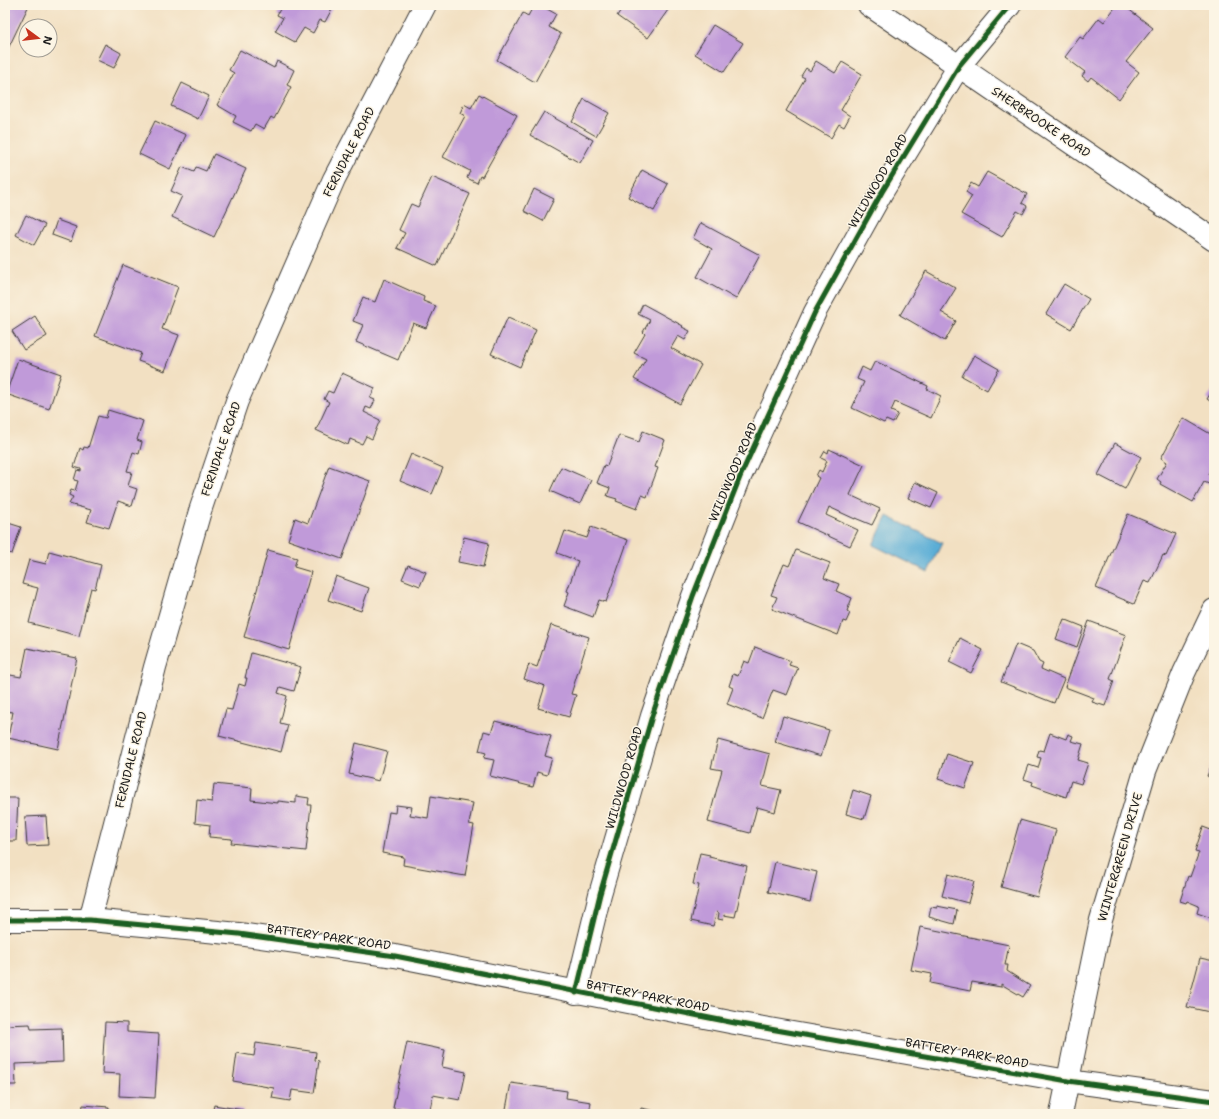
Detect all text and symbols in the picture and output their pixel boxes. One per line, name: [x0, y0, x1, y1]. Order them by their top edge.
north arrow: [18, 18, 58, 58]
text: N: [39, 34, 56, 47]
street label: SHERBROOKE ROAD: [988, 83, 1094, 161]
street label: FERNDALE ROAD: [319, 104, 379, 200]
street label: WILDWOOD ROAD: [845, 131, 912, 231]
street label: FERNDALE ROAD: [197, 399, 245, 498]
street label: WILDWOOD ROAD: [705, 420, 761, 524]
street label: FERNDALE ROAD: [111, 710, 151, 810]
street label: WILDWOOD ROAD: [602, 725, 646, 831]
street label: WINTERGREEN DRIVE: [1094, 791, 1146, 923]
street label: BATTERY PARK ROAD: [266, 920, 392, 954]
street label: BATTERY PARK ROAD: [585, 976, 711, 1016]
street label: BATTERY PARK ROAD: [904, 1034, 1030, 1072]

